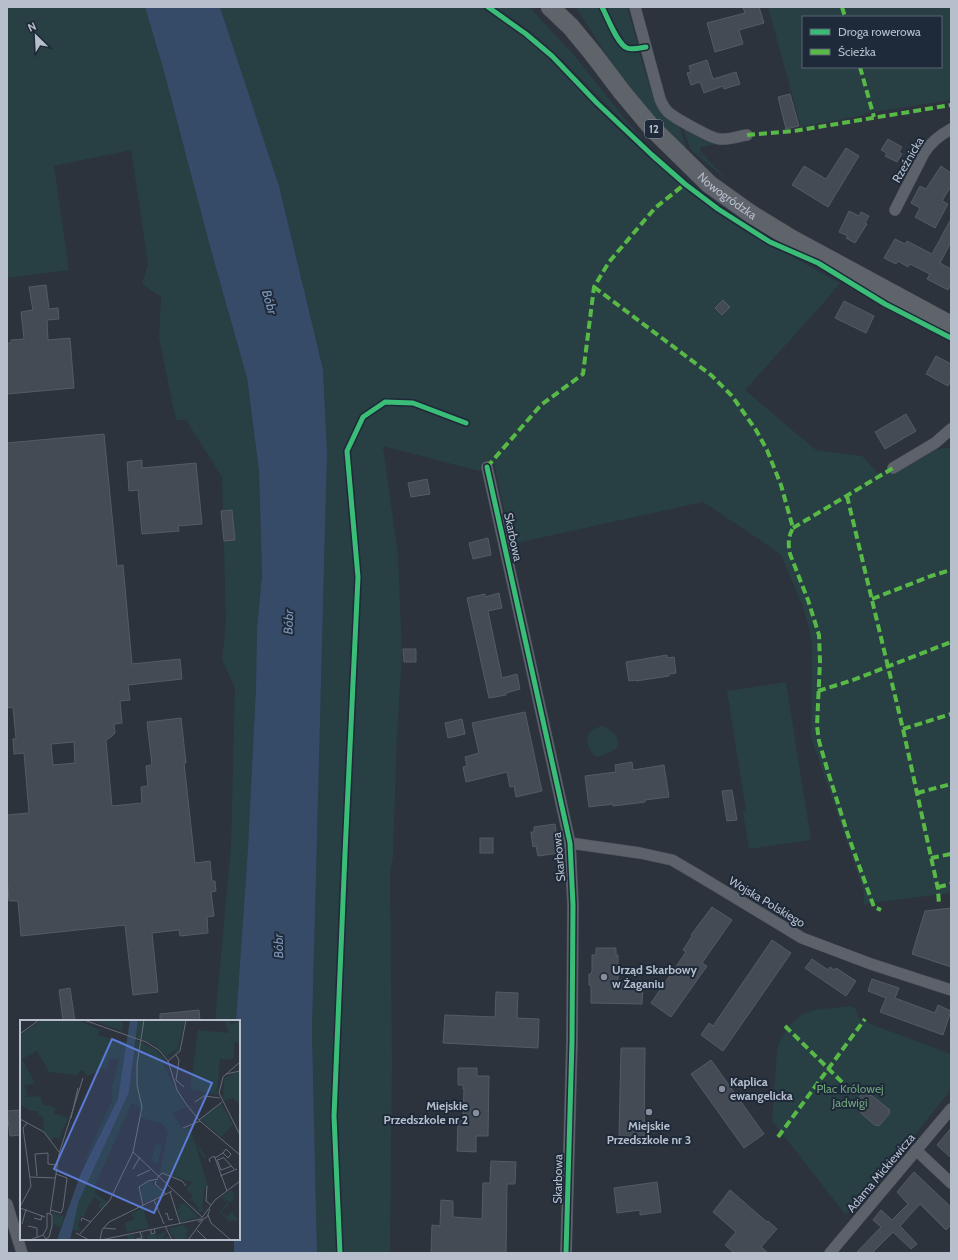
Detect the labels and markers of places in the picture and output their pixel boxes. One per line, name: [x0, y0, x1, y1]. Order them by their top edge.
place label: Urząd Skarbowy w Żaganiu: [612, 962, 697, 991]
marker: Urząd Skarbowy w Żaganiu: [599, 972, 609, 982]
place label: Kaplica ewangelicka: [730, 1074, 793, 1103]
marker: Kaplica ewangelicka: [717, 1084, 727, 1094]
place label: Miejskie Przedszkole nr 2: [384, 1098, 468, 1127]
marker: Miejskie Przedszkole nr 3: [644, 1107, 654, 1117]
marker: Miejskie Przedszkole nr 2: [471, 1108, 481, 1118]
place label: Miejskie Przedszkole nr 3: [607, 1118, 691, 1147]

